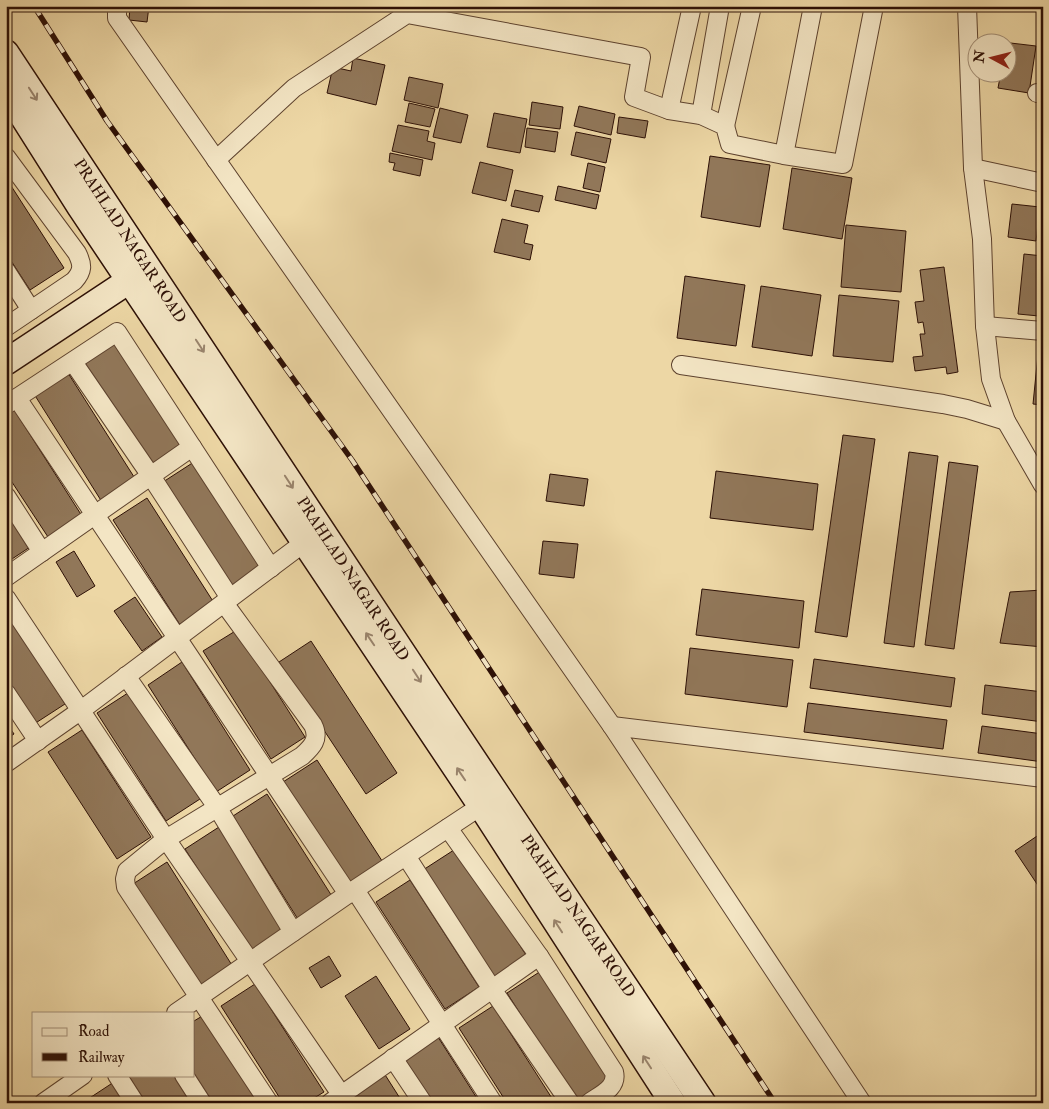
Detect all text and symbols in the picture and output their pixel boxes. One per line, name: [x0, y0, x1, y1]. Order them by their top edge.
north arrow: [966, 32, 1016, 82]
text: N: [970, 49, 989, 65]
one-way arrow: [28, 86, 38, 100]
street label: PRAHLAD NAGAR ROAD: [69, 155, 191, 327]
one-way arrow: [195, 339, 205, 353]
one-way arrow: [284, 474, 294, 488]
street label: PRAHLAD NAGAR ROAD: [292, 493, 414, 665]
one-way arrow: [365, 633, 375, 647]
one-way arrow: [413, 668, 423, 682]
one-way arrow: [455, 768, 465, 782]
street label: PRAHLAD NAGAR ROAD: [516, 831, 640, 1001]
one-way arrow: [553, 919, 563, 933]
legend: [32, 1012, 195, 1076]
text: Road: [78, 1022, 110, 1041]
text: Railway: [78, 1048, 125, 1067]
one-way arrow: [642, 1055, 652, 1069]

